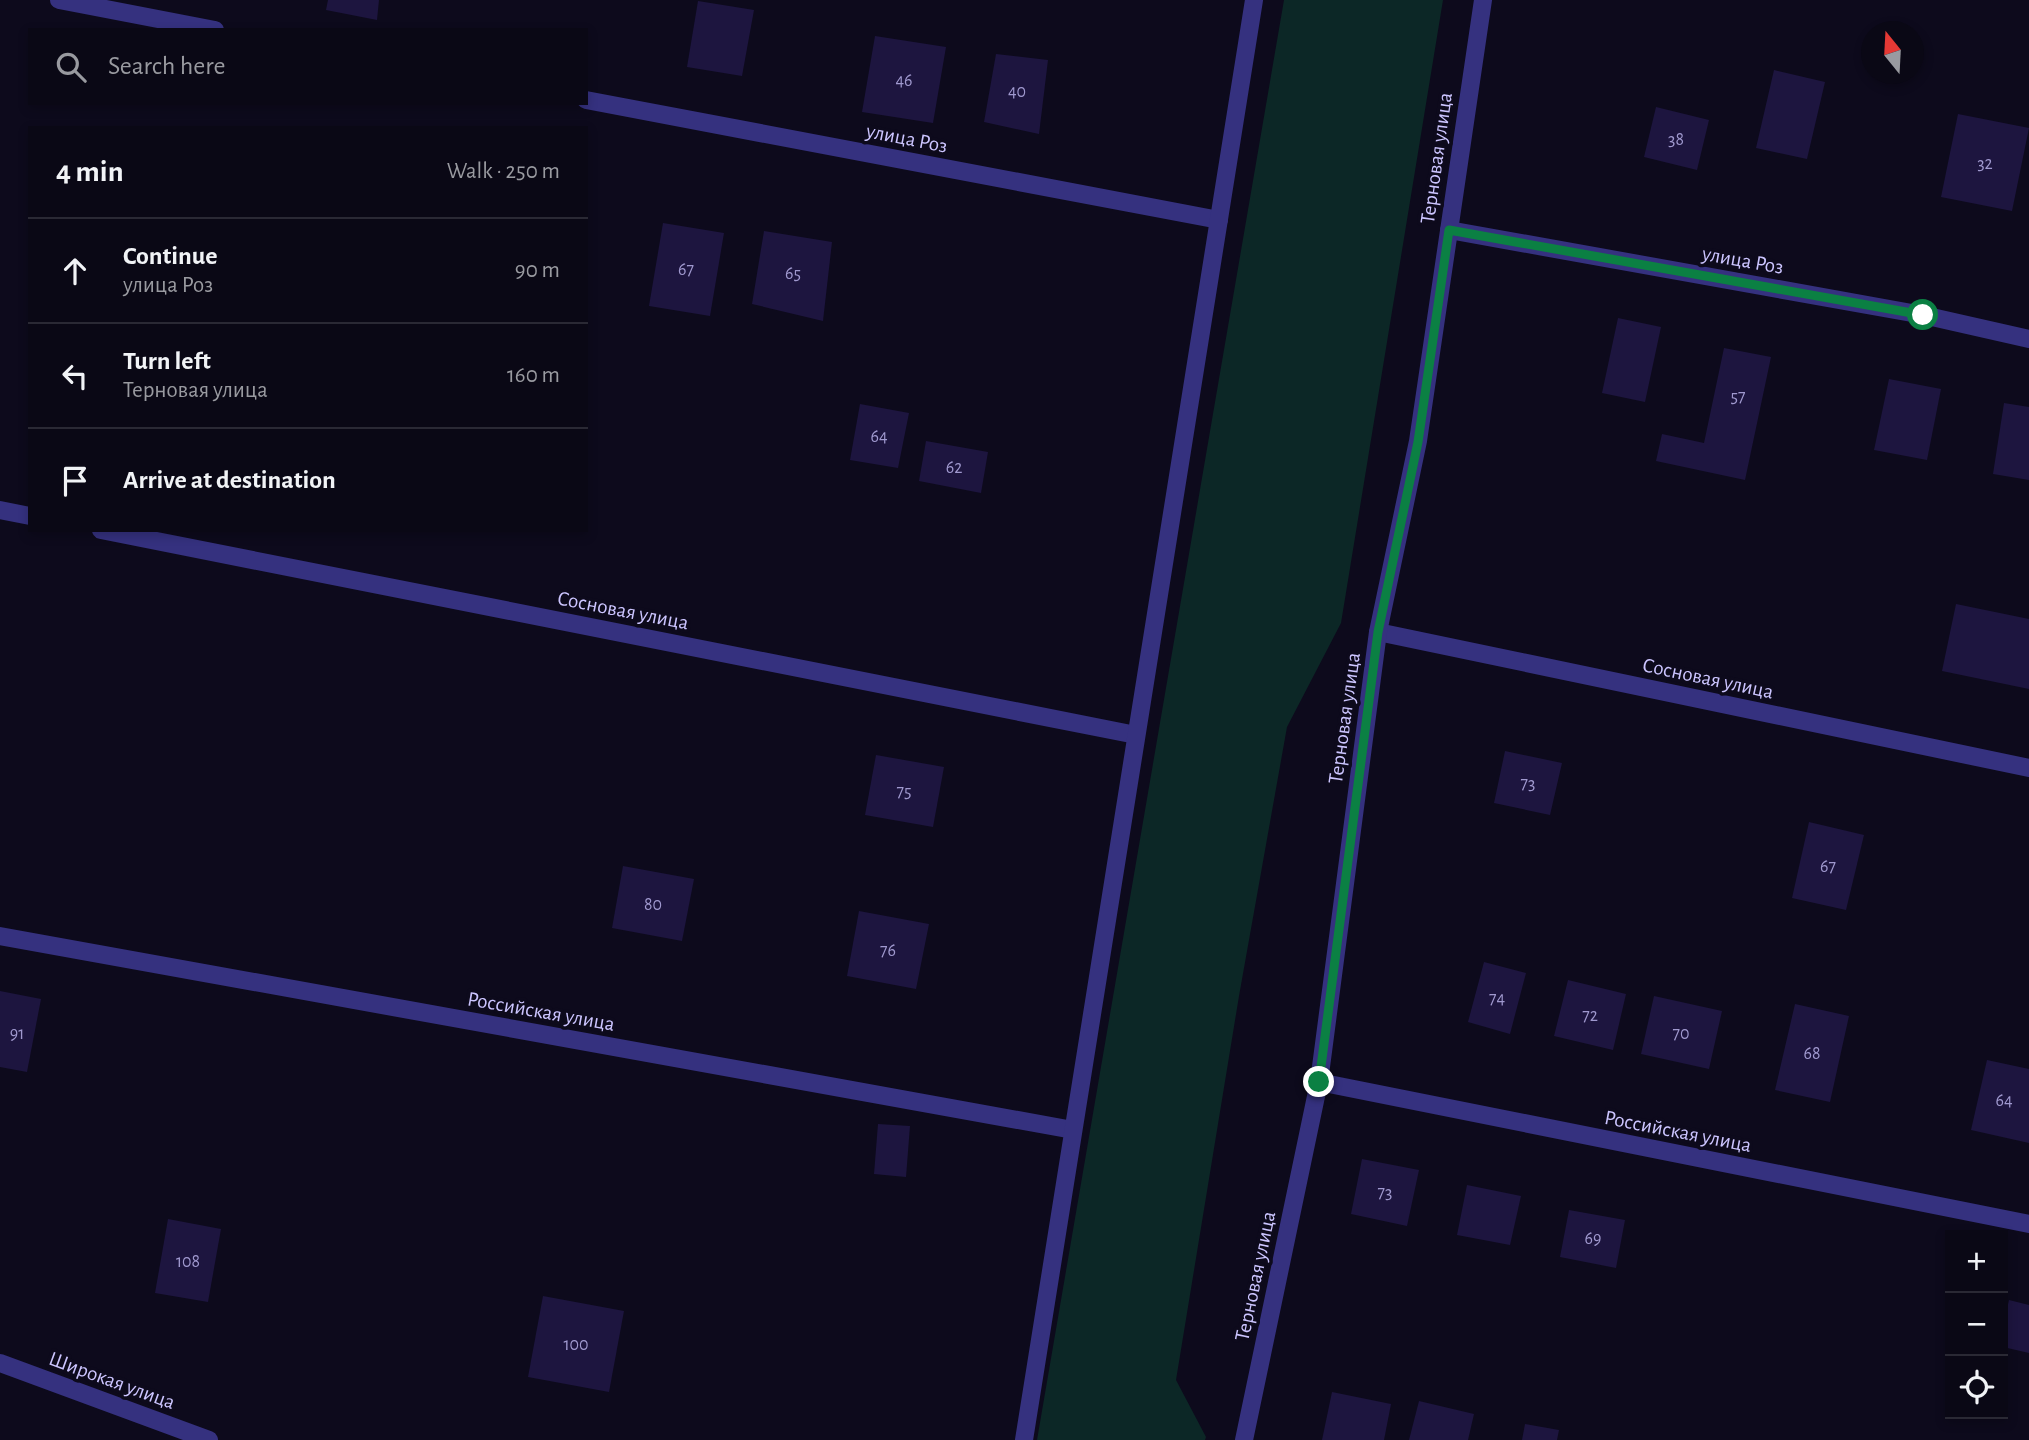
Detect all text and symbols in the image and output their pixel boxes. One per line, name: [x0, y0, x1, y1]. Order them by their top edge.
north arrow: [1861, 21, 1924, 84]
search box: [28, 28, 588, 105]
icon: search: [52, 48, 90, 86]
text: Search here: [108, 53, 226, 79]
house number: 46: [895, 72, 913, 90]
house number: 40: [1008, 83, 1026, 101]
street label: Терновая улица: [1417, 91, 1456, 225]
street label: улица Роз: [864, 120, 949, 157]
house number: 38: [1668, 131, 1684, 149]
house number: 32: [1977, 155, 1993, 173]
text: 4 min: [56, 157, 124, 187]
text: Walk · 250 m: [447, 160, 560, 183]
text: Continue: [123, 243, 218, 269]
street label: улица Роз: [1700, 243, 1785, 278]
icon: ahead: [56, 252, 94, 290]
text: 90 m: [515, 259, 560, 282]
house number: 67: [678, 261, 694, 279]
house number: 65: [785, 265, 801, 283]
text: улица Роз: [123, 274, 213, 297]
route start: [1907, 299, 1938, 330]
text: Turn left: [123, 348, 211, 374]
icon: left: [56, 357, 94, 395]
text: 160 m: [507, 364, 560, 387]
text: Терновая улица: [123, 379, 268, 402]
house number: 57: [1730, 388, 1746, 406]
house number: 64: [870, 428, 888, 446]
house number: 62: [946, 459, 962, 477]
icon: arrive: [56, 462, 94, 500]
text: Arrive at destination: [123, 467, 336, 493]
street label: Сосновая улица: [555, 587, 691, 634]
street label: Терновая улица: [1325, 651, 1364, 785]
street label: Сосновая улица: [1640, 654, 1776, 703]
house number: 73: [1521, 775, 1535, 793]
house number: 75: [896, 783, 912, 801]
house number: 67: [1820, 858, 1836, 876]
house number: 80: [644, 896, 662, 914]
house number: 76: [880, 942, 896, 960]
street label: Российская улица: [465, 988, 617, 1035]
house number: 74: [1489, 990, 1505, 1008]
house number: 72: [1582, 1007, 1598, 1025]
house number: 91: [10, 1025, 24, 1043]
house number: 70: [1672, 1025, 1690, 1043]
house number: 68: [1804, 1045, 1821, 1063]
route end: [1303, 1066, 1334, 1097]
house number: 64: [1995, 1092, 2013, 1110]
street label: Российская улица: [1603, 1107, 1754, 1156]
house number: 73: [1378, 1184, 1392, 1202]
street label: Терновая улица: [1231, 1209, 1280, 1343]
house number: 69: [1585, 1230, 1601, 1248]
map controls: [1945, 1230, 2008, 1419]
button: +: [1945, 1230, 2008, 1293]
house number: 108: [176, 1253, 200, 1271]
button: −: [1945, 1293, 2008, 1356]
house number: 100: [563, 1336, 589, 1354]
street label: Широкая улица: [46, 1348, 178, 1413]
button: locate: [1945, 1356, 2008, 1419]

